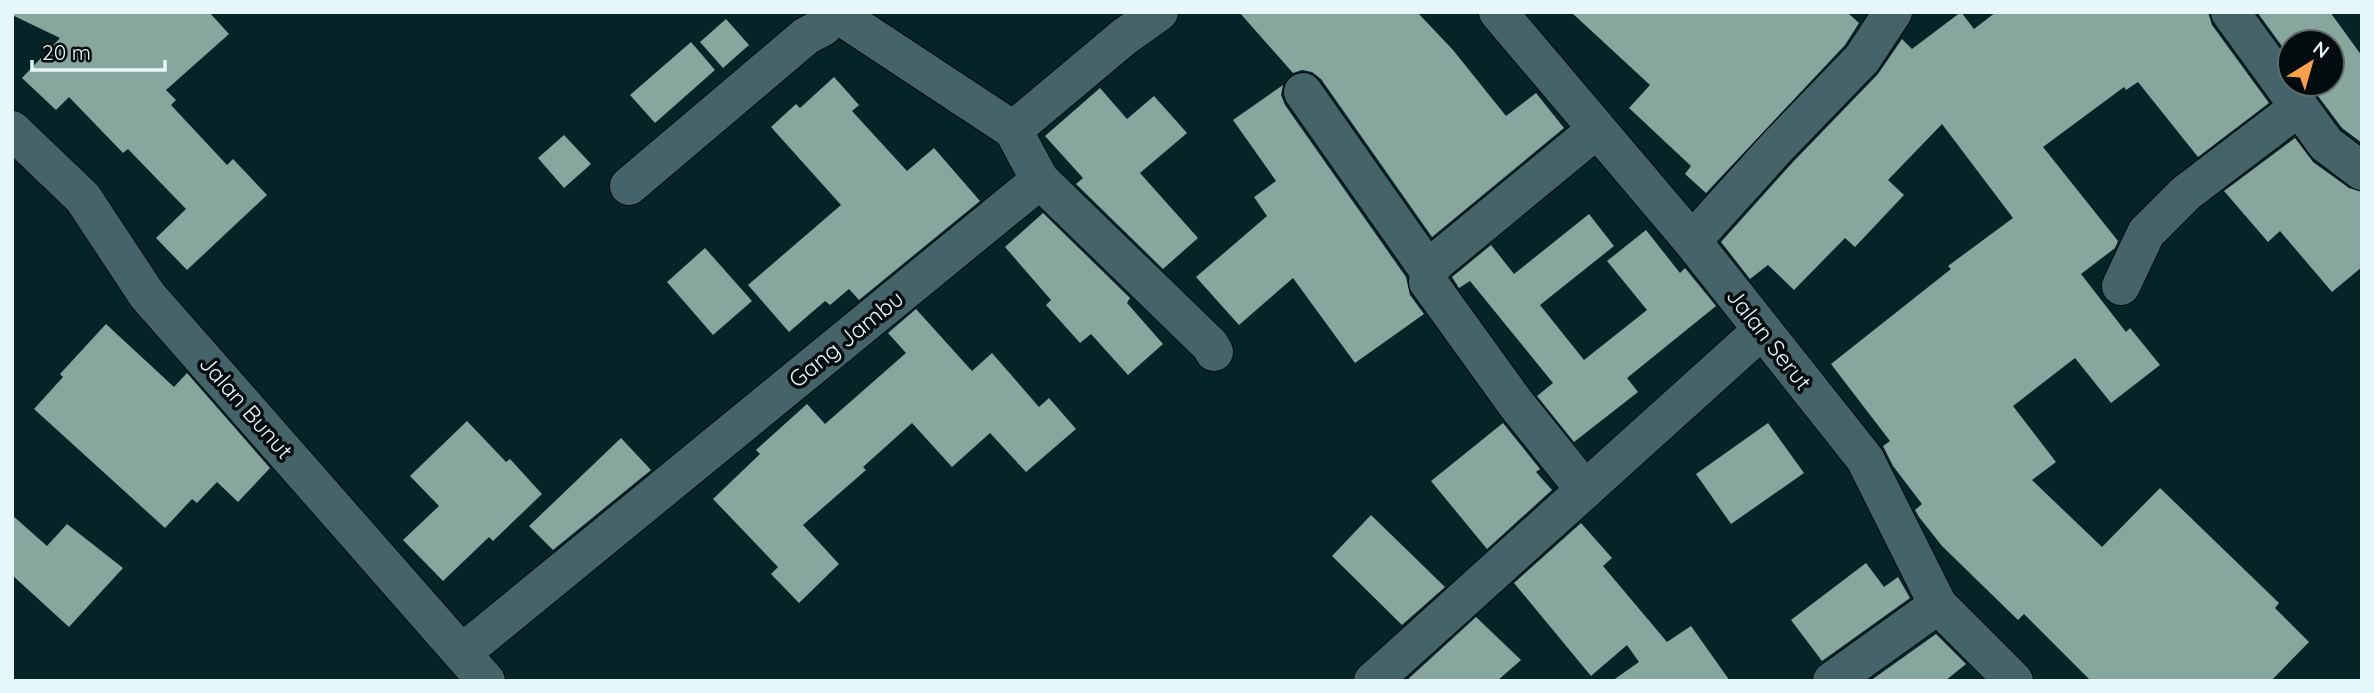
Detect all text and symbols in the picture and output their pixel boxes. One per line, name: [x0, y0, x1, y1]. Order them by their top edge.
scale bar: [32, 28, 164, 72]
north arrow: [2276, 28, 2346, 98]
text: N: [2308, 36, 2334, 63]
text: 20 m: [42, 39, 91, 65]
street label: Jalan Serut: [1721, 282, 1818, 396]
street label: Gang Jambu: [782, 284, 909, 394]
street label: Jalan Bunut: [193, 349, 299, 465]

